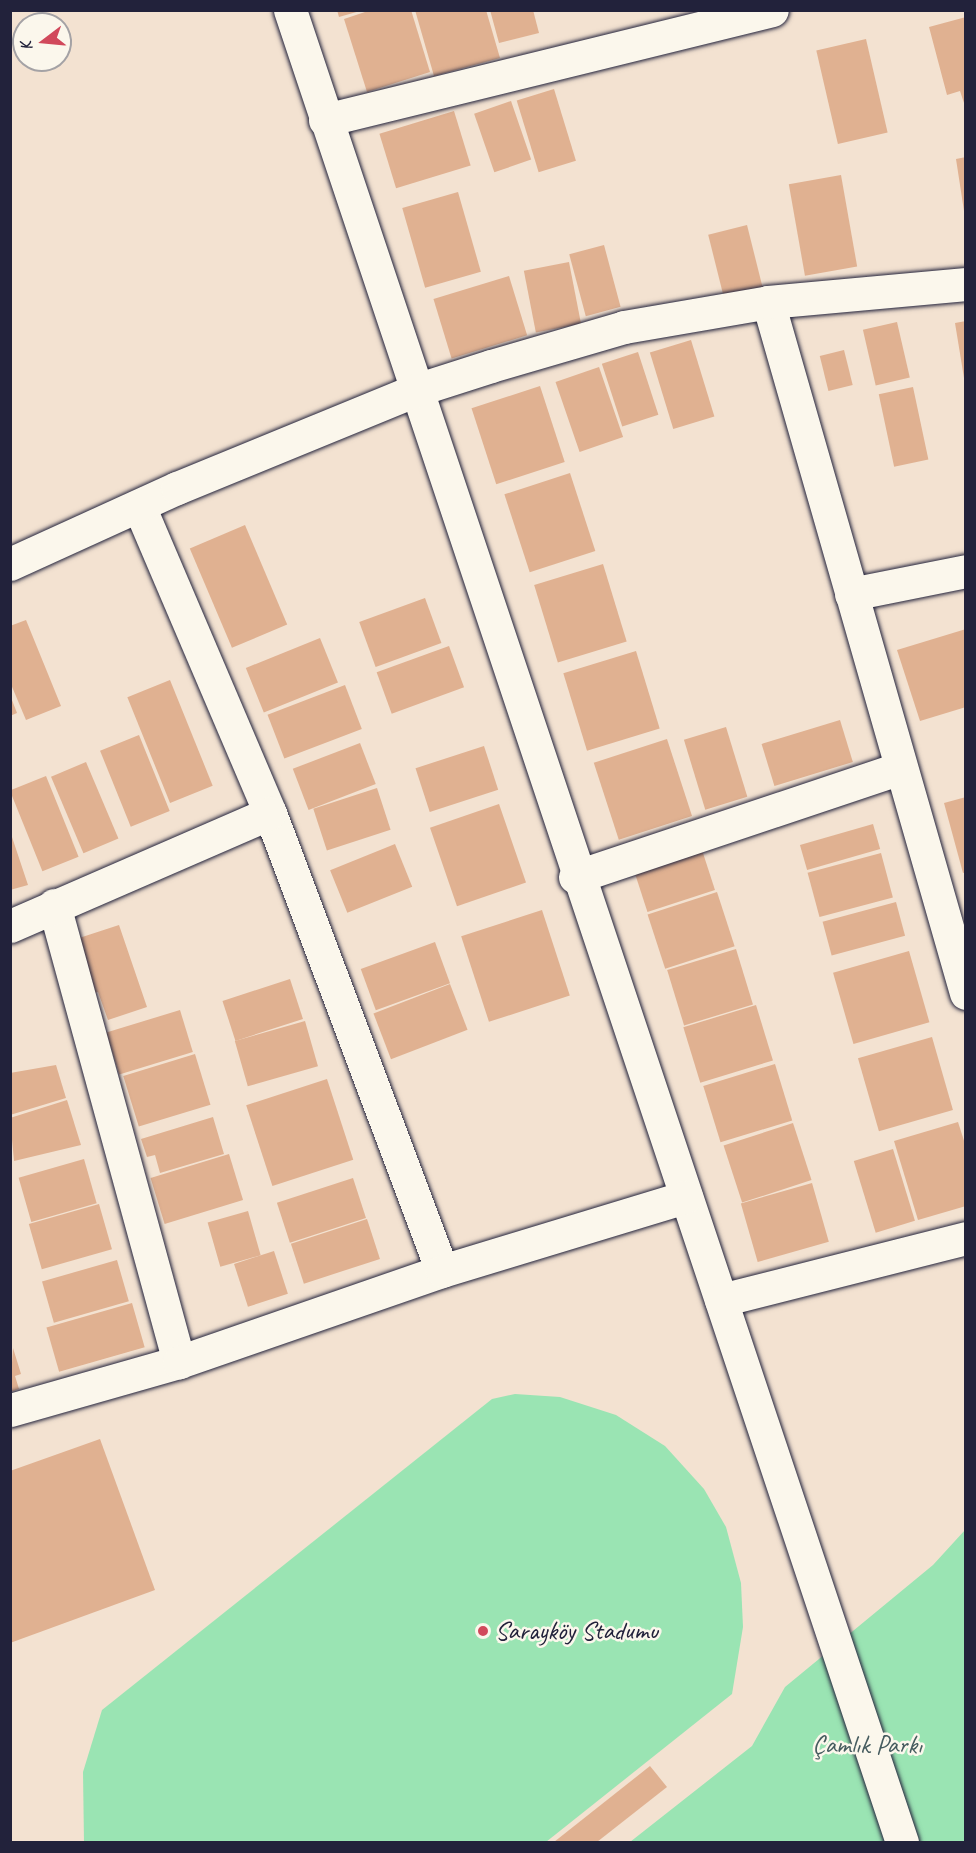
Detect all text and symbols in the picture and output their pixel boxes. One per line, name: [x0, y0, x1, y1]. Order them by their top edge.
north arrow: [12, 12, 72, 72]
text: K: [16, 40, 37, 53]
place label: Sarayköy Stadumu: [495, 1615, 658, 1647]
marker: Sarayköy Stadumu: [476, 1624, 490, 1638]
park label: Çamlık Parkı: [812, 1729, 922, 1761]

